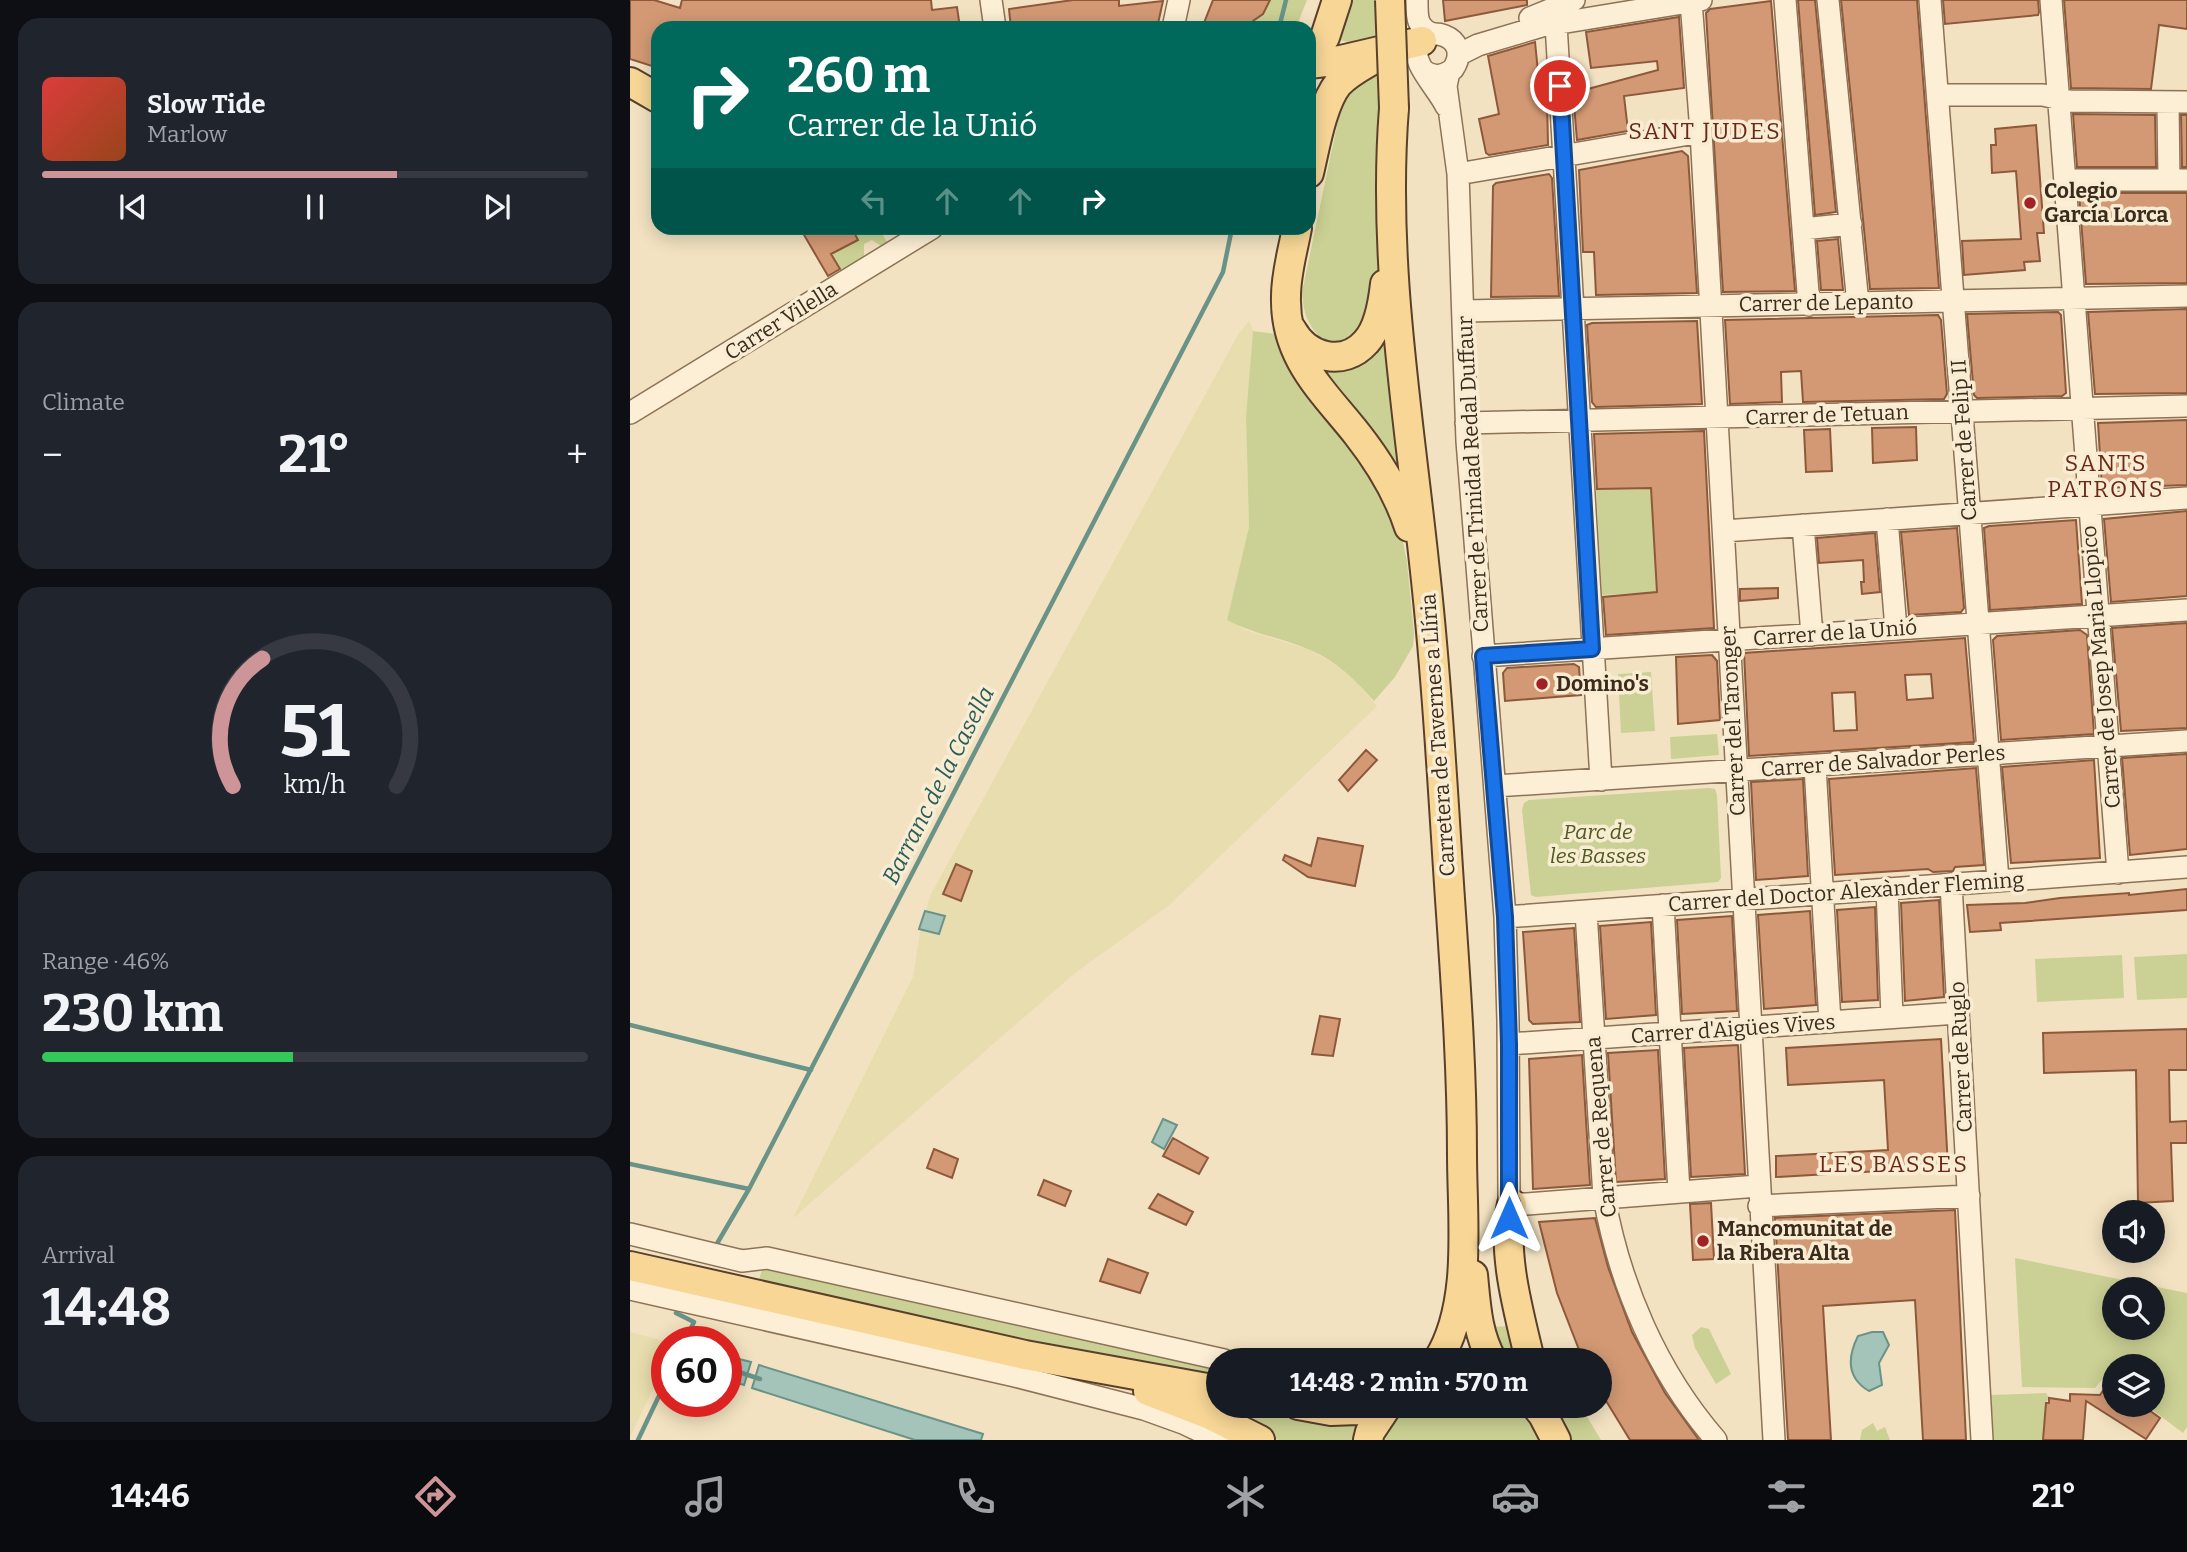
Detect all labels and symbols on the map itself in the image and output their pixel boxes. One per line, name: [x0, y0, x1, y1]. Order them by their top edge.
pin: [1530, 56, 1590, 116]
district label: SANT JUDES: [1628, 117, 1782, 145]
place label: Colegio García Lorca: [2044, 178, 2169, 228]
marker: Colegio García Lorca: [2022, 195, 2038, 211]
street label: Carrer Vilella: [720, 276, 843, 366]
street label: Carrer de Lepanto: [1738, 288, 1914, 318]
street label: Carrer de Trinidad Redal Duffaur: [1452, 315, 1494, 633]
street label: Carrer de Felip II: [1945, 358, 1983, 522]
street label: Carrer de Tetuan: [1745, 399, 1909, 431]
district label: SANTS PATRONS: [2047, 449, 2165, 503]
street label: Carrer de Josep Maria Llopico: [2076, 524, 2126, 810]
street label: Carretera de Tavernes a Llíria: [1415, 592, 1461, 877]
street label: Carrer de la Unió: [1752, 614, 1918, 652]
street label: Carrer del Taronger: [1715, 625, 1751, 817]
place label: Domino's: [1556, 671, 1649, 697]
marker: Domino's: [1534, 676, 1550, 692]
water label: Barranc de la Casella: [876, 682, 1000, 888]
street label: Carrer de Salvador Perles: [1760, 739, 2006, 783]
park label: Parc de les Basses: [1550, 819, 1646, 869]
street label: Carrer del Doctor Alexànder Fleming: [1667, 867, 2025, 917]
street label: Carrer de Ruglo: [1944, 981, 1978, 1133]
street label: Carrer d'Aigües Vives: [1630, 1009, 1836, 1049]
street label: Carrer de Requena: [1580, 1035, 1622, 1219]
district label: LES BASSES: [1819, 1150, 1969, 1178]
position arrow: [1472, 1181, 1546, 1255]
place label: Mancomunitat de la Ribera Alta: [1717, 1216, 1893, 1266]
marker: Mancomunitat de la Ribera Alta: [1695, 1233, 1711, 1249]
speed limit sign: 60: [651, 1326, 742, 1417]

